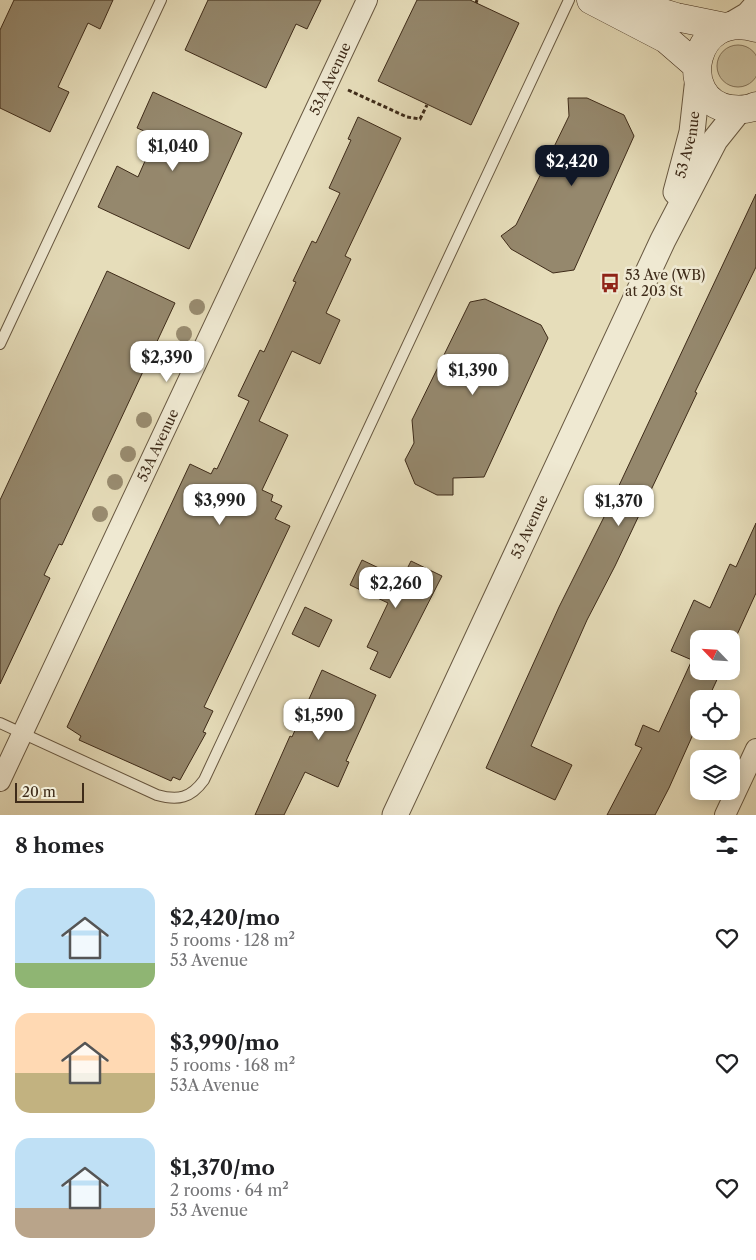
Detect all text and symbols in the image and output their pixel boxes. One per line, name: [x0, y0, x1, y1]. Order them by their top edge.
street label: 53A Avenue: [305, 39, 355, 118]
street label: 53 Avenue: [671, 110, 703, 180]
pin: $1,040: [132, 130, 214, 172]
text: $1,040: [148, 136, 198, 156]
pin: $2,420: [531, 144, 613, 187]
text: $2,420: [546, 151, 598, 171]
place label: 53 Ave (WB) at 203 St: [625, 266, 705, 300]
bus stop icon: 53 Ave (WB) at 203 St: [599, 272, 621, 294]
pin: $2,390: [126, 340, 208, 383]
text: $2,390: [141, 347, 193, 367]
pin: $1,390: [432, 354, 514, 396]
text: $1,390: [448, 360, 498, 380]
street label: 53A Avenue: [133, 406, 183, 484]
pin: $3,990: [179, 484, 261, 526]
pin: $1,370: [578, 484, 660, 527]
text: $3,990: [194, 490, 246, 510]
text: $1,370: [595, 491, 643, 511]
street label: 53 Avenue: [507, 492, 552, 562]
pin: $2,260: [355, 566, 437, 609]
text: $2,260: [370, 573, 422, 593]
north arrow: [690, 630, 740, 680]
map controls: [690, 630, 740, 800]
button: locate: [690, 690, 740, 740]
pin: $1,590: [278, 698, 360, 741]
text: $1,590: [294, 705, 344, 725]
button: layers: [690, 750, 740, 800]
scale bar: [15, 780, 84, 803]
text: 20 m: [22, 783, 56, 801]
icon: filters: [713, 831, 741, 859]
text: 8 homes: [15, 833, 104, 858]
text: $2,420/mo: [170, 905, 280, 930]
icon: home: [55, 908, 115, 968]
icon: heart: [713, 924, 741, 952]
text: 5 rooms · 128 m²: [170, 930, 295, 950]
text: 53 Avenue: [170, 950, 248, 970]
text: $3,990/mo: [170, 1030, 279, 1055]
icon: home: [55, 1033, 115, 1093]
icon: heart: [713, 1049, 741, 1077]
text: 5 rooms · 168 m²: [170, 1055, 295, 1075]
text: 53A Avenue: [170, 1075, 259, 1095]
text: $1,370/mo: [170, 1155, 275, 1180]
icon: home: [55, 1158, 115, 1218]
icon: heart: [713, 1174, 741, 1202]
text: 2 rooms · 64 m²: [170, 1180, 289, 1200]
text: 53 Avenue: [170, 1200, 248, 1220]

